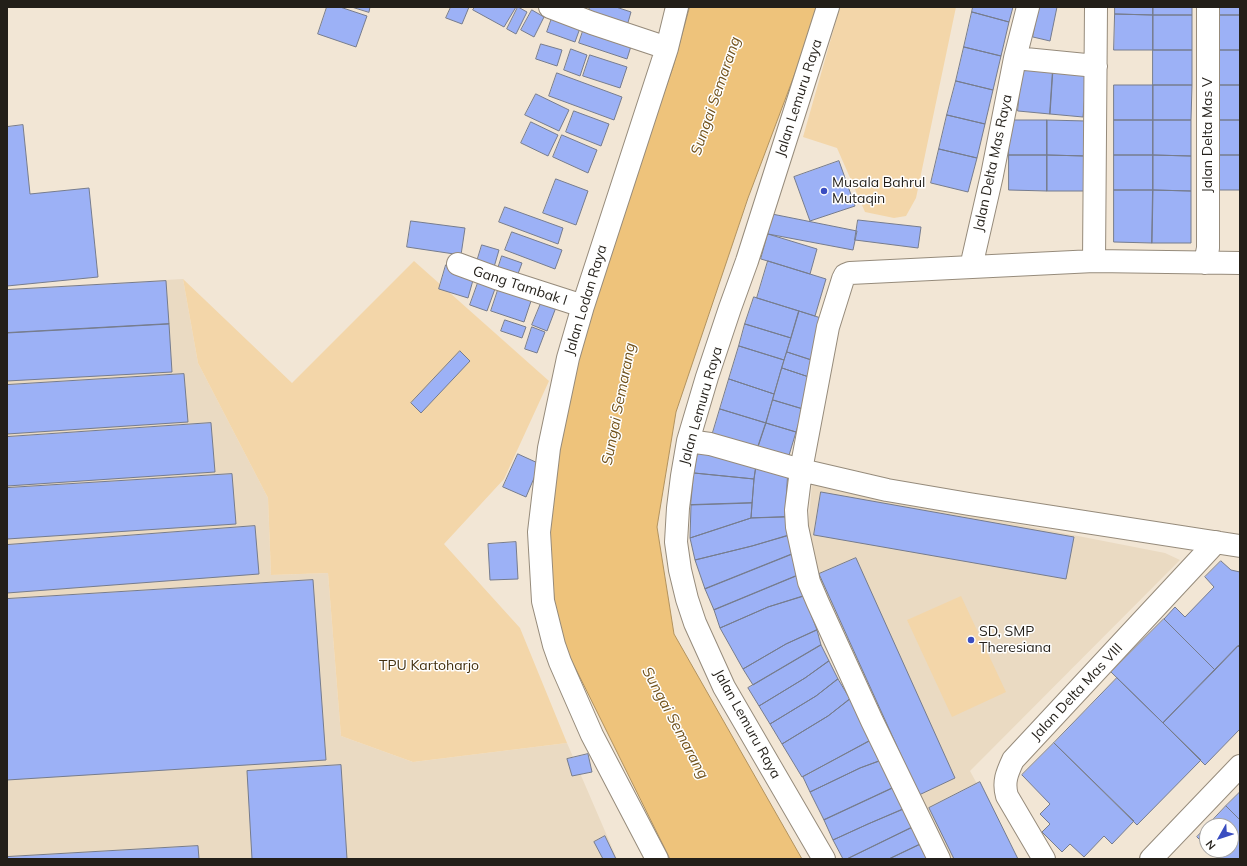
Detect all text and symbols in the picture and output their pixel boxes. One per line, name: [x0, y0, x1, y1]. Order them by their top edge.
water label: Sungai Semarang: [687, 34, 745, 158]
street label: Jalan Lemuru Raya: [772, 37, 826, 159]
street label: Jalan Delta Mas V: [1200, 77, 1216, 193]
street label: Jalan Delta Mas Raya: [970, 93, 1016, 233]
place label: Musala Bahrul Mutaqin: [832, 175, 925, 208]
marker: Musala Bahrul Mutaqin: [819, 186, 829, 196]
street label: Jalan Lodan Raya: [561, 243, 611, 357]
street label: Gang Tambak I: [471, 263, 569, 309]
water label: Sungai Semarang: [598, 341, 640, 467]
street label: Jalan Lemuru Raya: [676, 345, 726, 467]
place label: SD, SMP Theresiana: [979, 624, 1051, 656]
marker: SD, SMP Theresiana: [966, 635, 976, 645]
street label: Jalan Delta Mas VIII: [1028, 640, 1126, 744]
park label: TPU Kartoharjo: [379, 658, 479, 674]
water label: Sungai Semarang: [638, 664, 712, 782]
street label: Jalan Lemuru Raya: [710, 666, 784, 782]
north arrow: [1199, 818, 1239, 858]
text: N: [1202, 837, 1219, 853]

